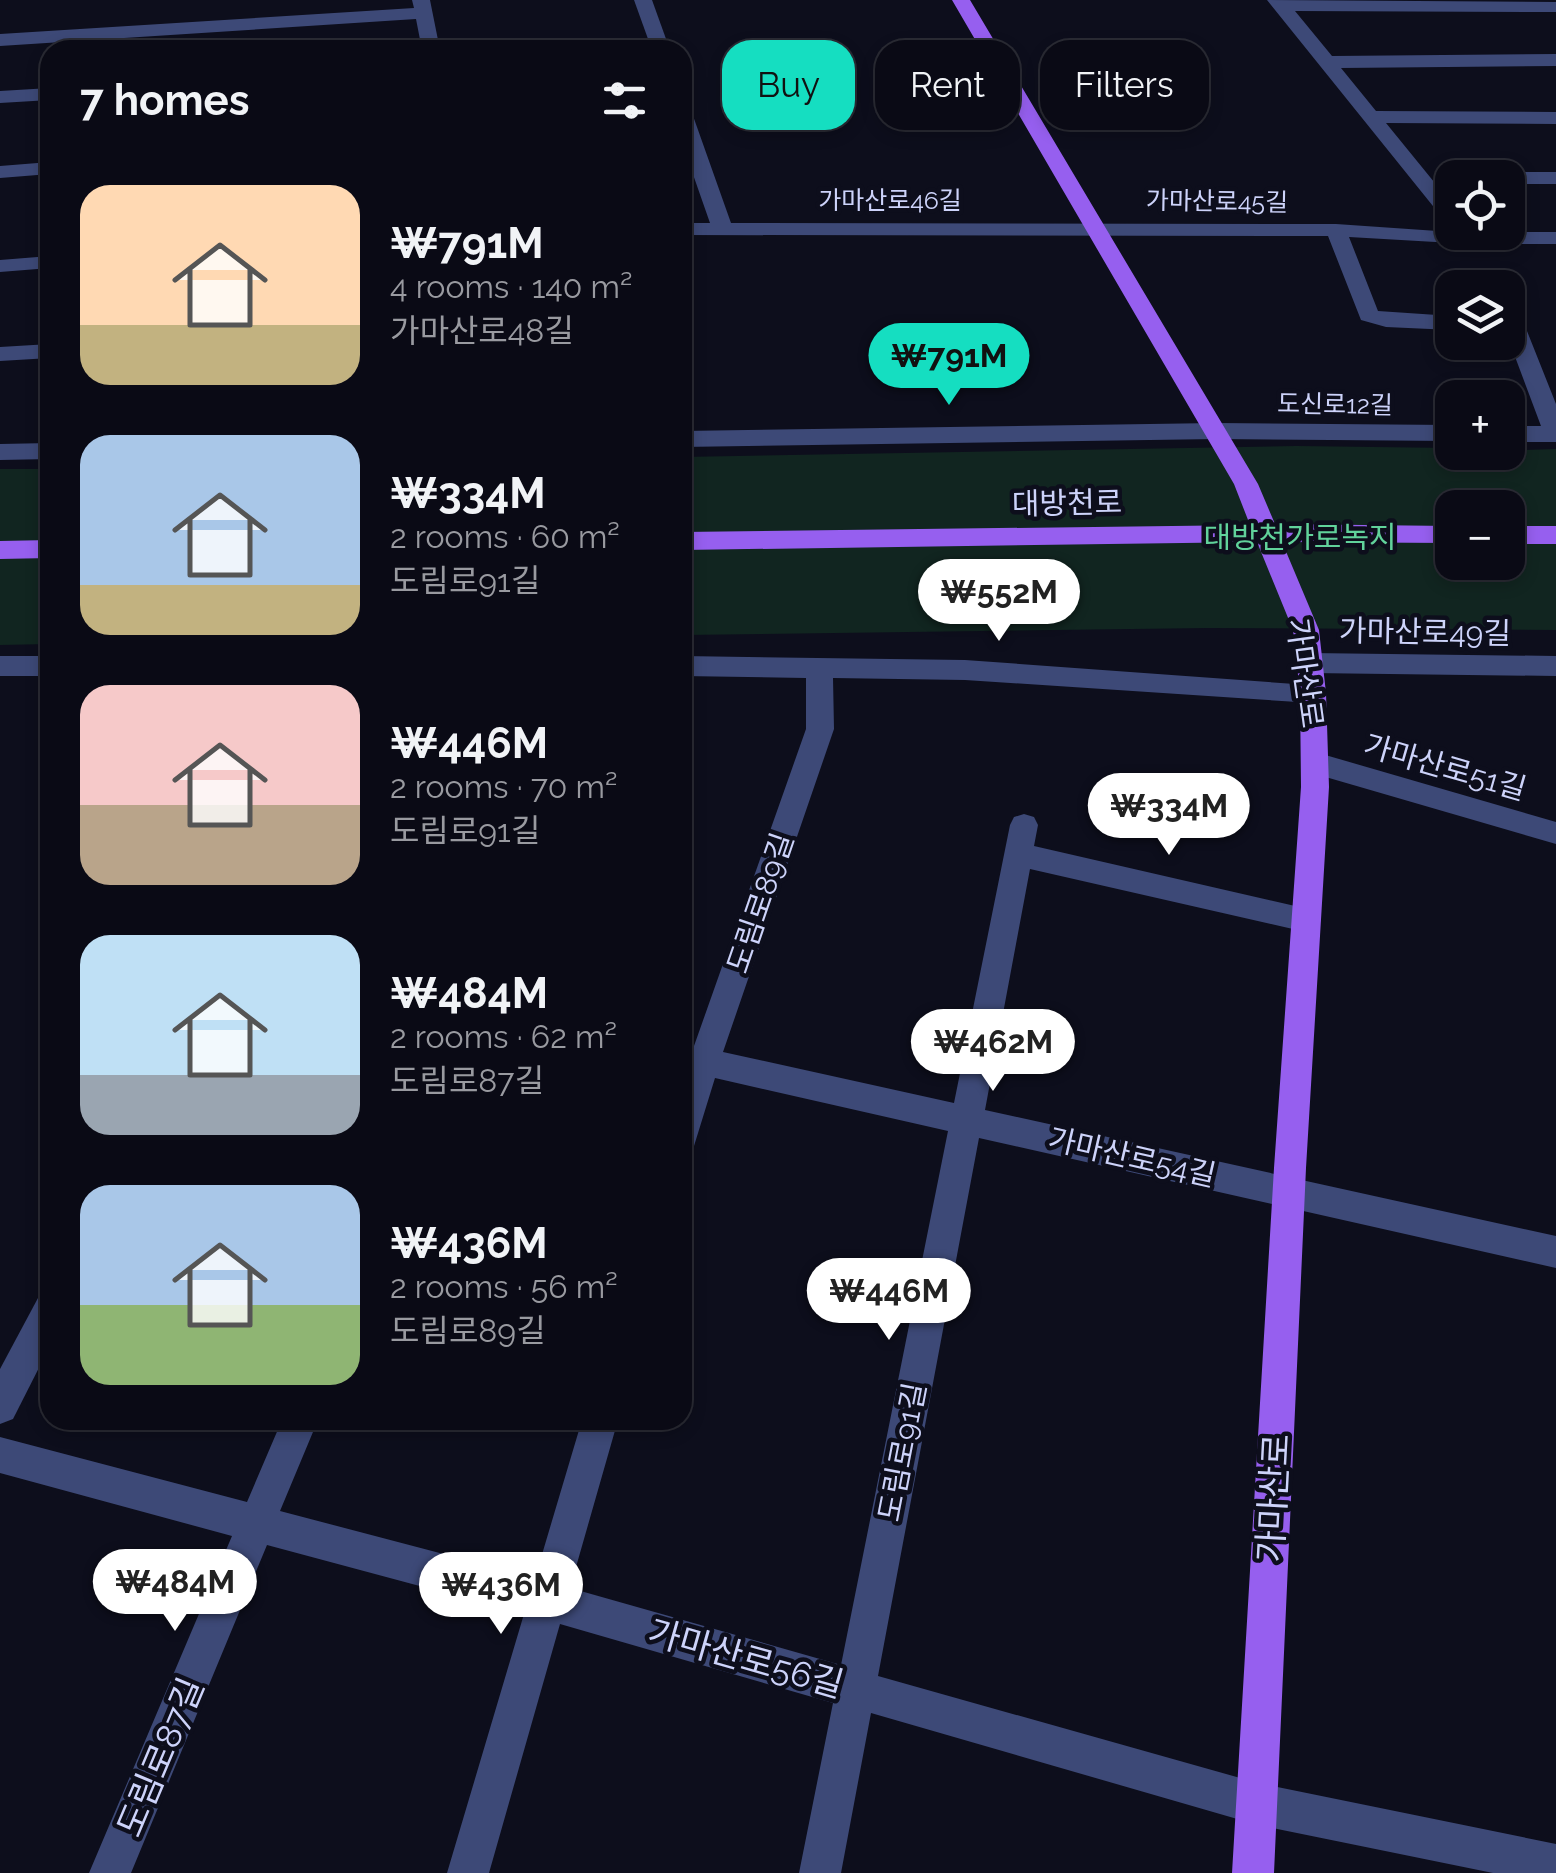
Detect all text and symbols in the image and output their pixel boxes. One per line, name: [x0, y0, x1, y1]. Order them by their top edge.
chip: Buy: [722, 40, 855, 130]
chip: Rent: [875, 40, 1020, 130]
chip: Filters: [1040, 40, 1209, 130]
icon: filters: [597, 73, 652, 128]
text: 7 homes: [80, 76, 249, 125]
map controls: [1435, 160, 1525, 580]
button: locate: [1435, 160, 1525, 250]
street label: 가마산로46길: [818, 185, 962, 215]
street label: 가마산로45길: [1146, 185, 1288, 217]
text: ₩791M: [390, 219, 544, 268]
icon: home: [160, 225, 280, 345]
text: 4 rooms · 140 m²: [390, 268, 632, 305]
button: layers: [1435, 270, 1525, 360]
text: 가마산로48길: [390, 312, 574, 349]
pin: ₩791M: [879, 323, 1019, 408]
text: ₩791M: [890, 337, 1008, 374]
button: +: [1435, 380, 1525, 470]
street label: 도신로12길: [1277, 388, 1393, 420]
text: ₩334M: [390, 469, 545, 518]
icon: home: [160, 475, 280, 595]
street label: 대방천로: [1011, 485, 1123, 521]
button: −: [1435, 490, 1525, 580]
text: 2 rooms · 60 m²: [390, 518, 620, 555]
park label: 대방천가로녹지: [1203, 520, 1397, 555]
pin: ₩552M: [929, 559, 1069, 644]
text: 도림로91길: [390, 562, 540, 599]
text: ₩552M: [940, 573, 1058, 610]
street label: 가마산로49길: [1339, 613, 1511, 651]
street label: 가마산로: [1280, 616, 1330, 730]
text: ₩446M: [390, 719, 548, 768]
icon: home: [160, 725, 280, 845]
street label: 가마산로51길: [1360, 727, 1530, 807]
text: 2 rooms · 70 m²: [390, 768, 617, 805]
pin: ₩334M: [1099, 773, 1239, 858]
text: ₩334M: [1110, 787, 1228, 824]
text: 도림로91길: [390, 812, 540, 849]
street label: 도림로89길: [720, 828, 800, 978]
text: ₩484M: [390, 969, 548, 1018]
icon: home: [160, 975, 280, 1095]
pin: ₩462M: [923, 1009, 1063, 1094]
text: 2 rooms · 62 m²: [390, 1018, 617, 1055]
text: ₩462M: [933, 1023, 1053, 1060]
text: 도림로87길: [390, 1062, 544, 1099]
street label: 가마산로54길: [1045, 1121, 1219, 1193]
text: ₩436M: [390, 1219, 548, 1268]
icon: home: [160, 1225, 280, 1345]
pin: ₩446M: [819, 1258, 959, 1343]
text: 2 rooms · 56 m²: [390, 1268, 618, 1305]
text: ₩446M: [829, 1272, 949, 1309]
text: 도림로89길: [390, 1312, 546, 1349]
street label: 도림로91길: [871, 1380, 933, 1524]
street label: 가마산로: [1249, 1433, 1297, 1563]
pin: ₩484M: [105, 1549, 245, 1634]
pin: ₩436M: [431, 1552, 571, 1637]
text: ₩484M: [115, 1563, 235, 1600]
text: ₩436M: [441, 1566, 561, 1603]
street label: 가마산로56길: [644, 1611, 848, 1705]
street label: 도림로87길: [108, 1672, 212, 1842]

